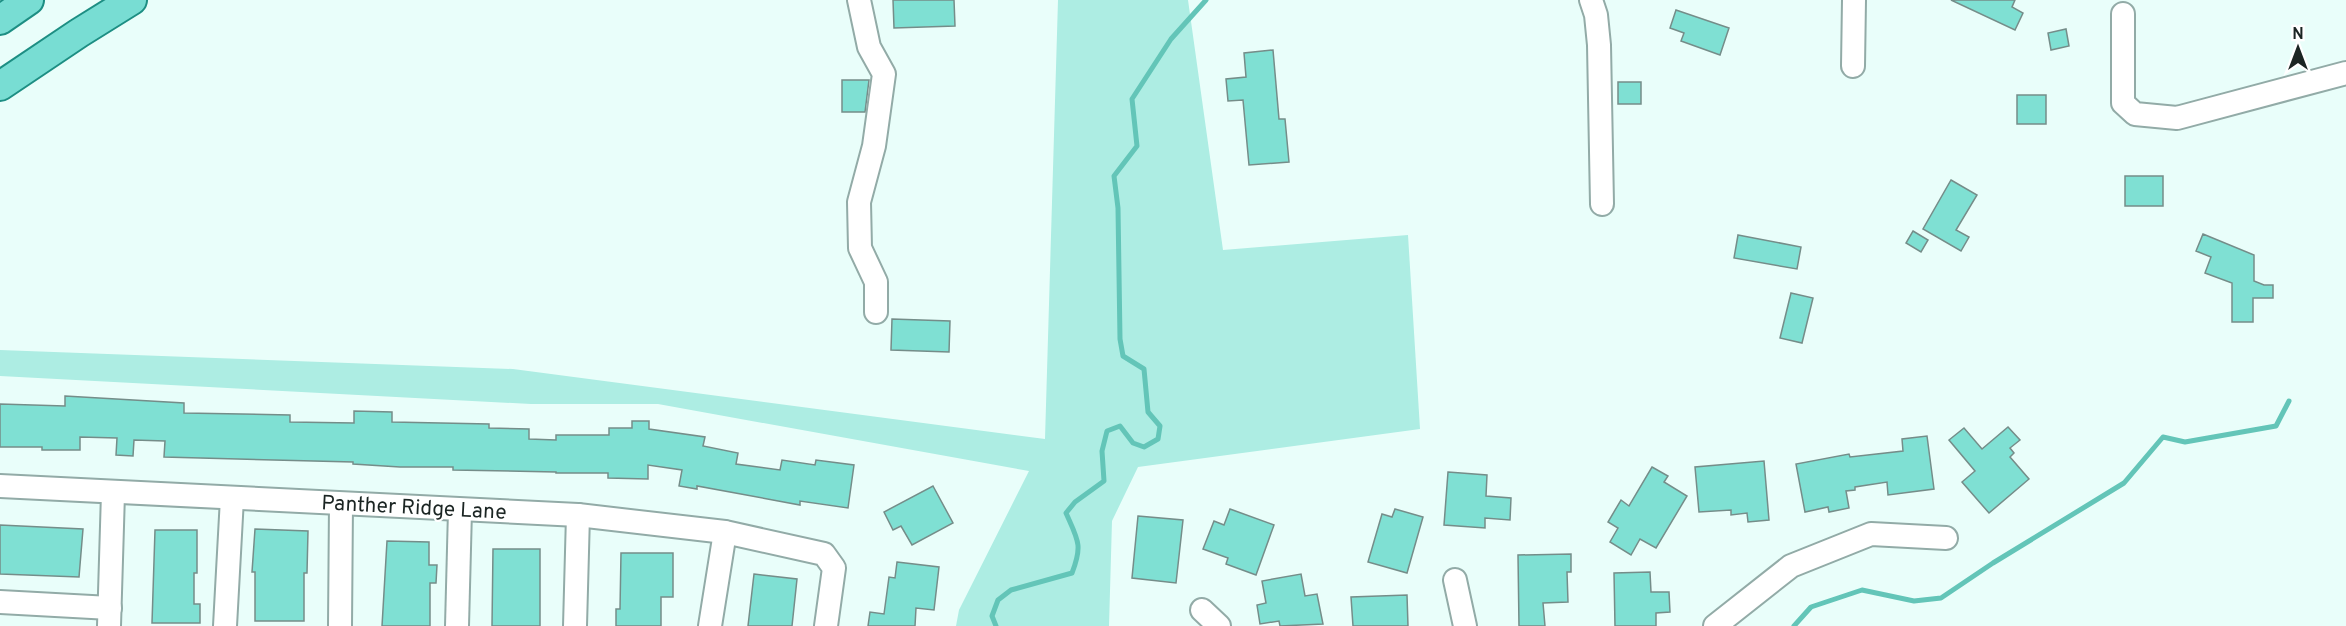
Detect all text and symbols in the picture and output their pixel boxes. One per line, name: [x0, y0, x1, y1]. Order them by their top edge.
north arrow: [2268, 18, 2328, 78]
text: N: [2292, 25, 2304, 45]
street label: Panther Ridge Lane: [321, 490, 507, 527]

